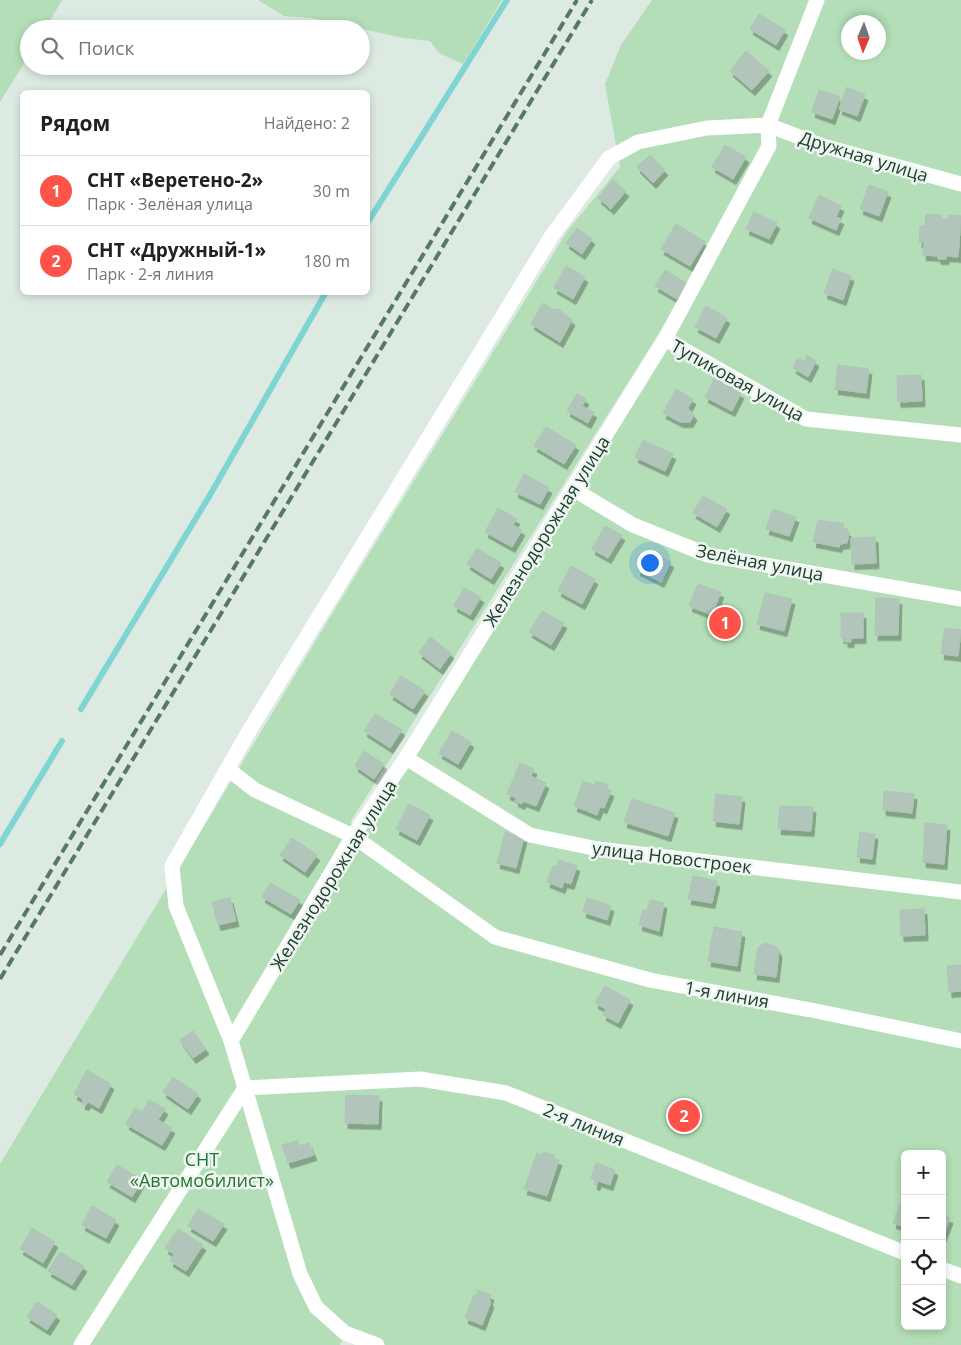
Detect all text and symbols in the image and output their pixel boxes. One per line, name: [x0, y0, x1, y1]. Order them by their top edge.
north arrow: [841, 15, 886, 60]
search box: [20, 20, 370, 75]
icon: search: [38, 34, 66, 62]
text: Поиск: [78, 35, 134, 61]
text: Рядом: [40, 109, 110, 137]
text: Найдено: 2: [264, 112, 350, 134]
street label: Дружная улица: [797, 125, 931, 187]
text: СНТ «Веретено-2»: [87, 167, 263, 193]
text: 1: [51, 180, 61, 202]
text: 30 m: [313, 180, 350, 202]
text: Парк · Зелёная улица: [87, 193, 253, 215]
text: СНТ «Дружный-1»: [87, 237, 266, 263]
text: 2: [51, 250, 61, 272]
text: 180 m: [304, 250, 350, 272]
text: Парк · 2-я линия: [87, 263, 214, 285]
street label: Тупиковая улица: [667, 333, 809, 427]
street label: Железнодорожная улица: [477, 431, 615, 631]
street label: Зелёная улица: [694, 538, 826, 586]
your location: [637, 550, 663, 576]
pin: 1: [709, 604, 741, 642]
street label: Железнодорожная улица: [264, 775, 402, 975]
street label: улица Новостроек: [591, 835, 754, 879]
street label: 1-я линия: [683, 975, 771, 1013]
street label: 2-я линия: [540, 1097, 628, 1151]
pin: 2: [668, 1097, 700, 1135]
park label: СНТ «Автомобилист»: [130, 1147, 274, 1192]
map controls: [901, 1150, 946, 1330]
button: +: [901, 1150, 946, 1195]
button: −: [901, 1195, 946, 1240]
button: locate: [901, 1240, 946, 1285]
button: layers: [901, 1285, 946, 1330]

